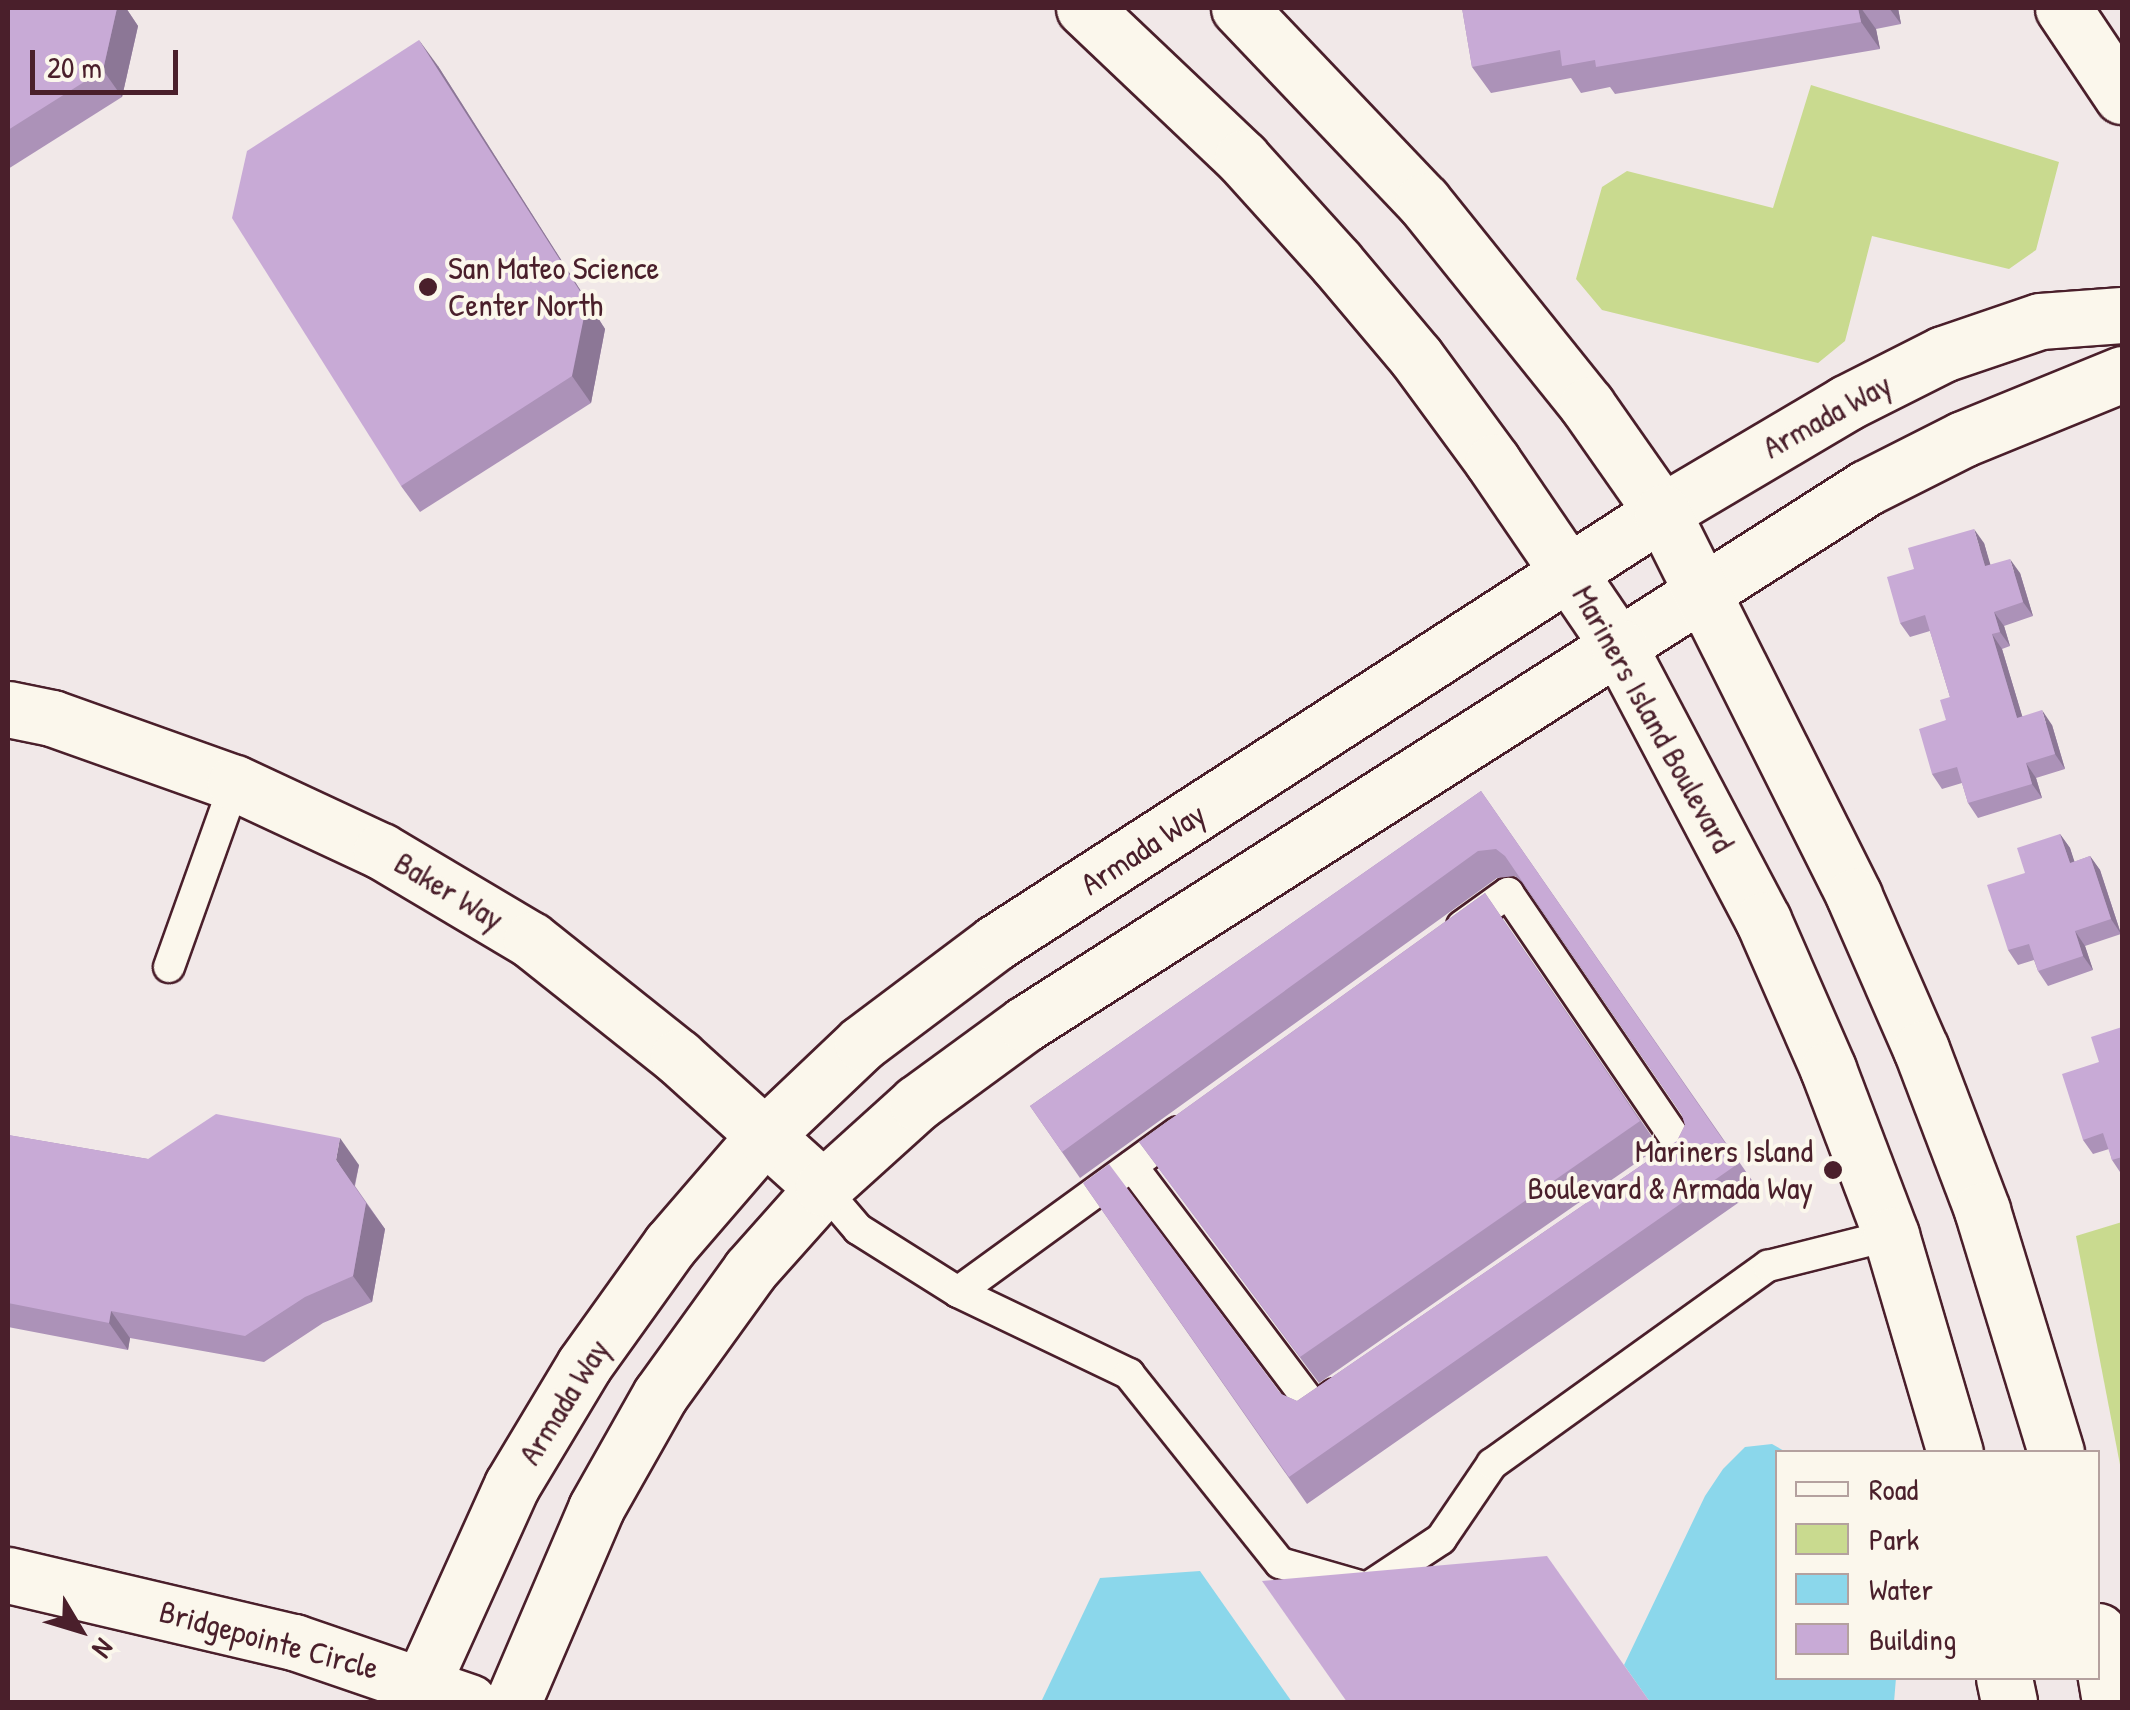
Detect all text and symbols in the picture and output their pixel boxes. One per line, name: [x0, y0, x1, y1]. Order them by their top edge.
scale bar: [35, 30, 182, 92]
text: 20 m: [47, 47, 102, 87]
place label: San Mateo Science Center North: [448, 250, 659, 325]
marker: San Mateo Science Center North: [417, 276, 439, 298]
street label: Armada Way: [1756, 365, 1898, 467]
street label: Mariners Island Boulevard: [1564, 579, 1742, 859]
street label: Armada Way: [1074, 795, 1212, 903]
street label: Baker Way: [388, 844, 510, 938]
place label: Mariners Island Boulevard & Armada Way: [1528, 1133, 1813, 1208]
marker: Mariners Island Boulevard & Armada Way: [1822, 1159, 1844, 1181]
street label: Armada Way: [511, 1332, 617, 1472]
legend: [1775, 1450, 2100, 1680]
text: Road: [1869, 1469, 1918, 1509]
text: Park: [1869, 1519, 1919, 1559]
text: Water: [1869, 1569, 1933, 1609]
north arrow: [30, 1580, 130, 1680]
street label: Bridgepointe Circle: [155, 1592, 383, 1688]
text: Building: [1869, 1619, 1956, 1659]
text: N: [84, 1631, 123, 1666]

